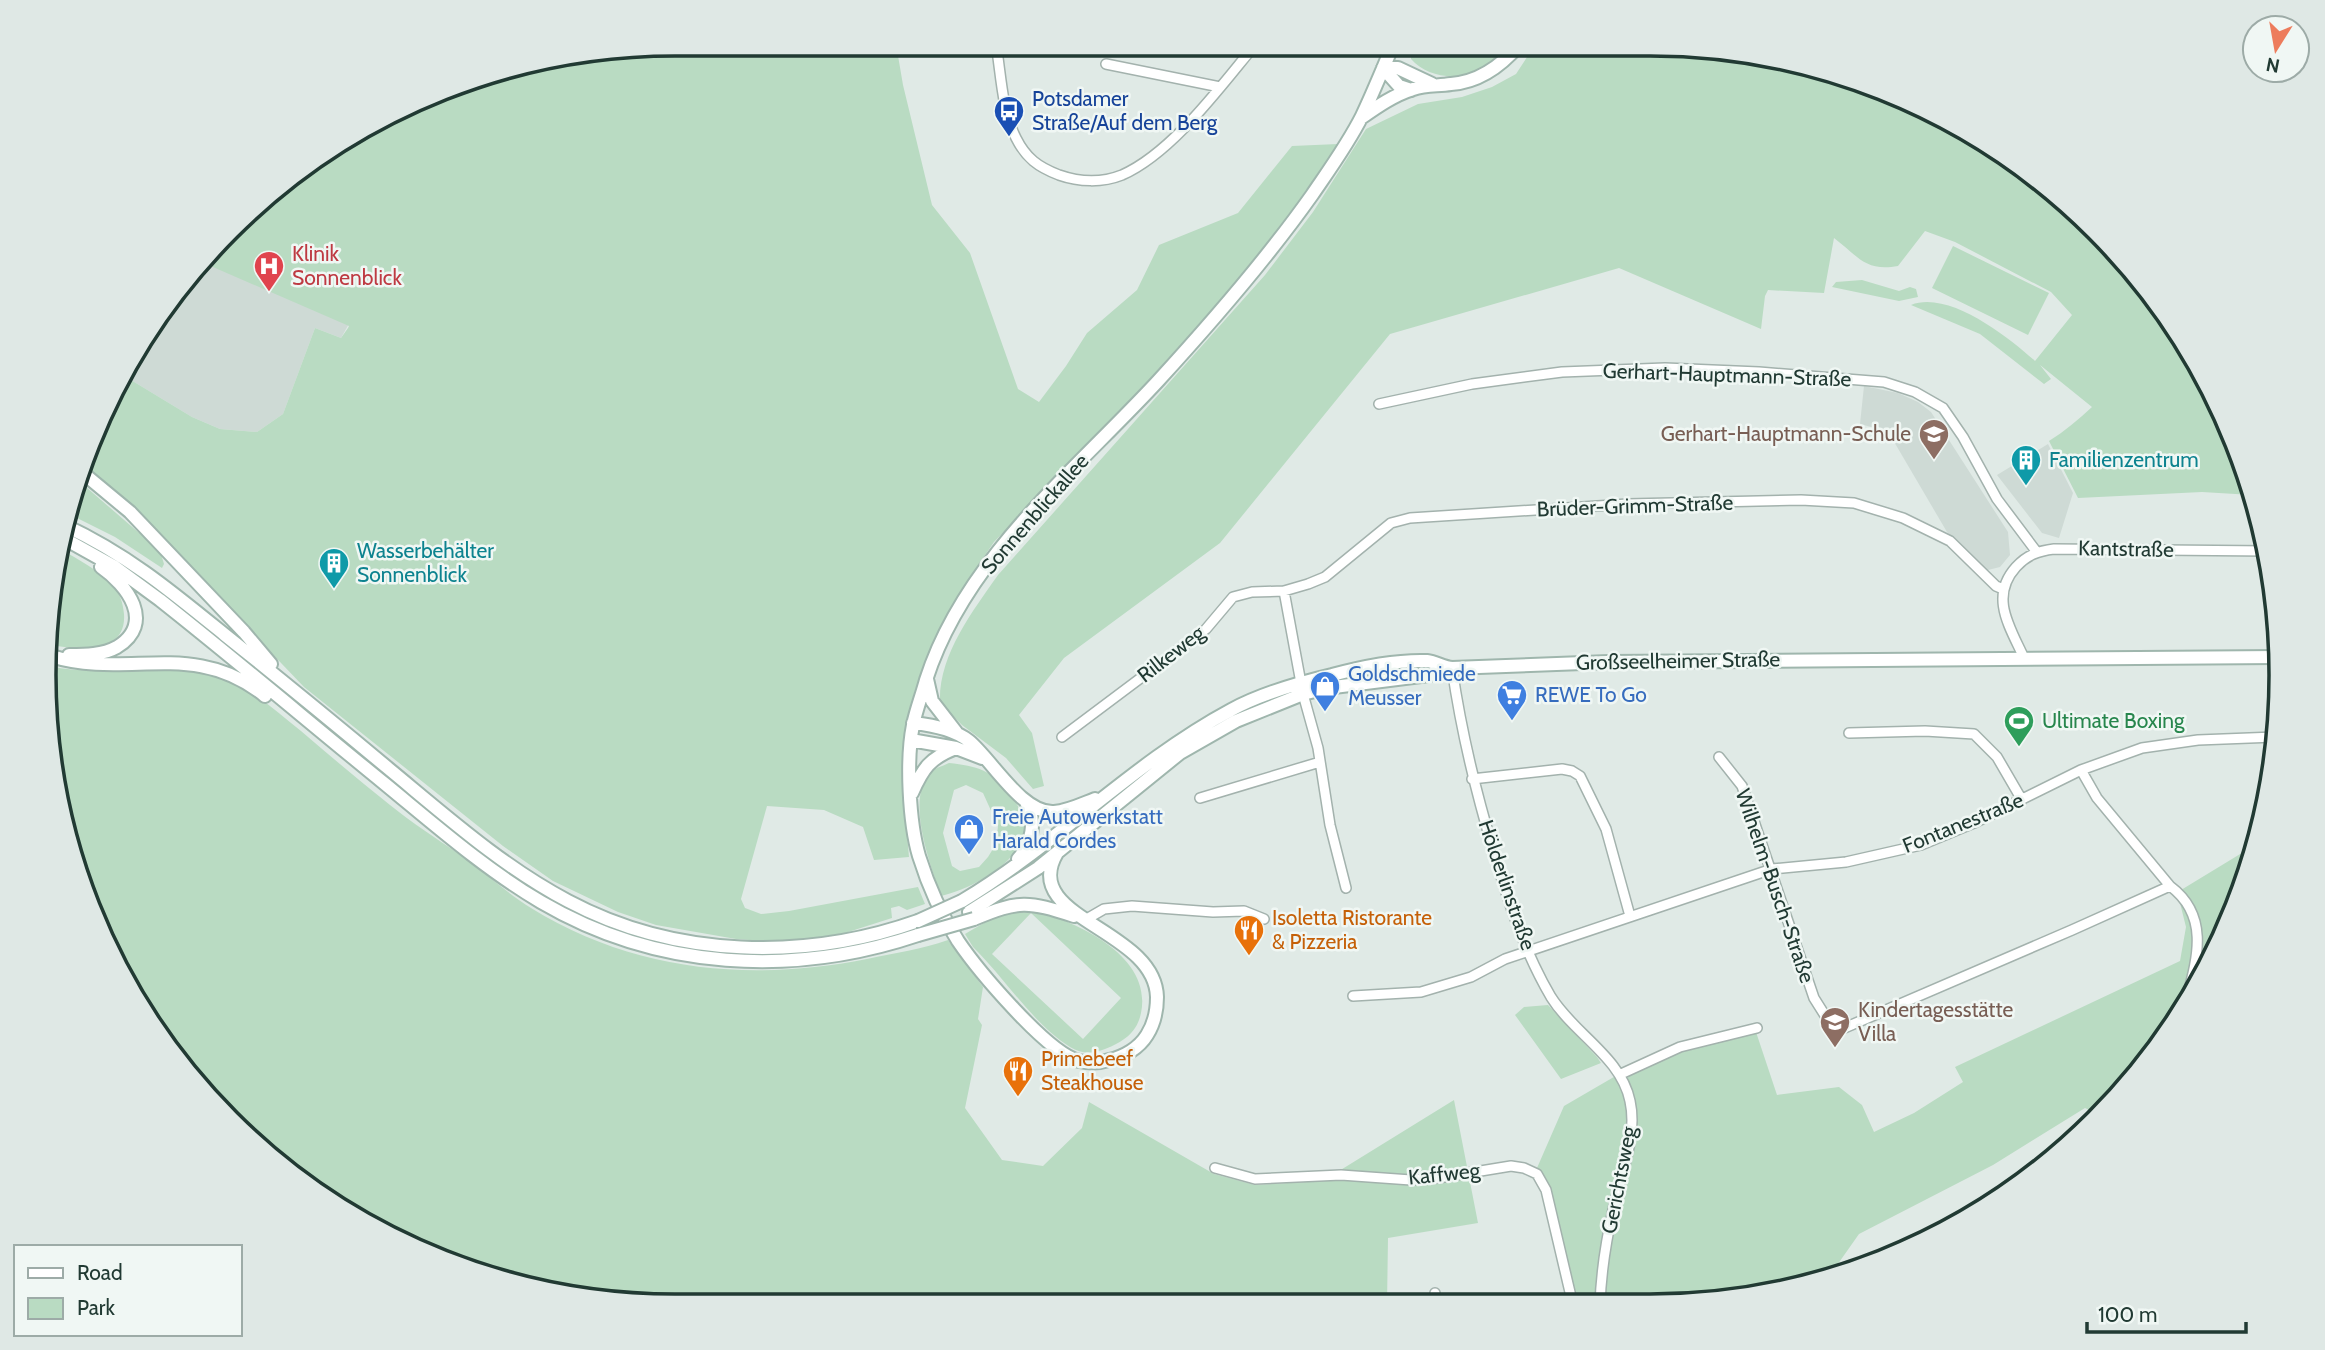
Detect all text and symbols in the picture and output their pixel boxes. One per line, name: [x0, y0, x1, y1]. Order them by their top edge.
north arrow: [2241, 14, 2311, 84]
text: N: [2264, 53, 2282, 78]
place label: Potsdamer Straße/Auf dem Berg: [1032, 86, 1218, 135]
bus stop icon: Potsdamer Straße/Auf dem Berg: [992, 94, 1026, 138]
place label: Klinik Sonnenblick: [292, 241, 402, 290]
hospital icon: Klinik Sonnenblick: [252, 249, 286, 293]
street label: Gerhart-Hauptmann-Straße: [1602, 358, 1852, 391]
school or university icon: Gerhart-Hauptmann-Schule: [1917, 417, 1951, 461]
place label: Gerhart-Hauptmann-Schule: [1661, 421, 1911, 446]
building icon: Familienzentrum: [2009, 443, 2043, 487]
place label: Familienzentrum: [2049, 447, 2199, 472]
street label: Sonnenblickallee: [976, 448, 1094, 579]
street label: Brüder-Grimm-Straße: [1536, 490, 1734, 521]
street label: Kantstraße: [2078, 535, 2174, 562]
place label: Wasserbehälter Sonnenblick: [357, 538, 494, 587]
building icon: Wasserbehälter Sonnenblick: [317, 546, 351, 590]
street label: Rilkeweg: [1132, 619, 1210, 687]
street label: Großseelheimer Straße: [1576, 646, 1781, 675]
place label: Goldschmiede Meusser: [1348, 661, 1476, 710]
shop icon: Goldschmiede Meusser: [1308, 669, 1342, 713]
supermarket icon: REWE To Go: [1495, 678, 1529, 722]
place label: REWE To Go: [1535, 682, 1647, 707]
sports icon: Ultimate Boxing: [2002, 704, 2036, 748]
place label: Ultimate Boxing: [2042, 708, 2185, 733]
street label: Wilhelm-Busch-Straße: [1731, 786, 1821, 986]
street label: Fontanestraße: [1899, 787, 2027, 858]
place label: Freie Autowerkstatt Harald Cordes: [992, 804, 1163, 853]
shop icon: Freie Autowerkstatt Harald Cordes: [952, 812, 986, 856]
street label: Hölderlinstraße: [1473, 816, 1542, 954]
place label: Isoletta Ristorante & Pizzeria: [1272, 905, 1432, 954]
restaurant icon: Isoletta Ristorante & Pizzeria: [1232, 913, 1266, 957]
place label: Kindertagesstätte Villa: [1858, 997, 2013, 1046]
school or university icon: Kindertagesstätte Villa: [1818, 1005, 1852, 1049]
place label: Primebeef Steakhouse: [1041, 1046, 1144, 1095]
restaurant icon: Primebeef Steakhouse: [1001, 1054, 1035, 1098]
street label: Gerichtsweg: [1596, 1124, 1641, 1236]
street label: Kaffweg: [1407, 1157, 1482, 1190]
legend: [14, 1245, 242, 1336]
text: Road: [77, 1260, 123, 1285]
scale bar: [2087, 1290, 2246, 1334]
text: Park: [77, 1295, 115, 1320]
text: 100 m: [2098, 1302, 2157, 1327]

